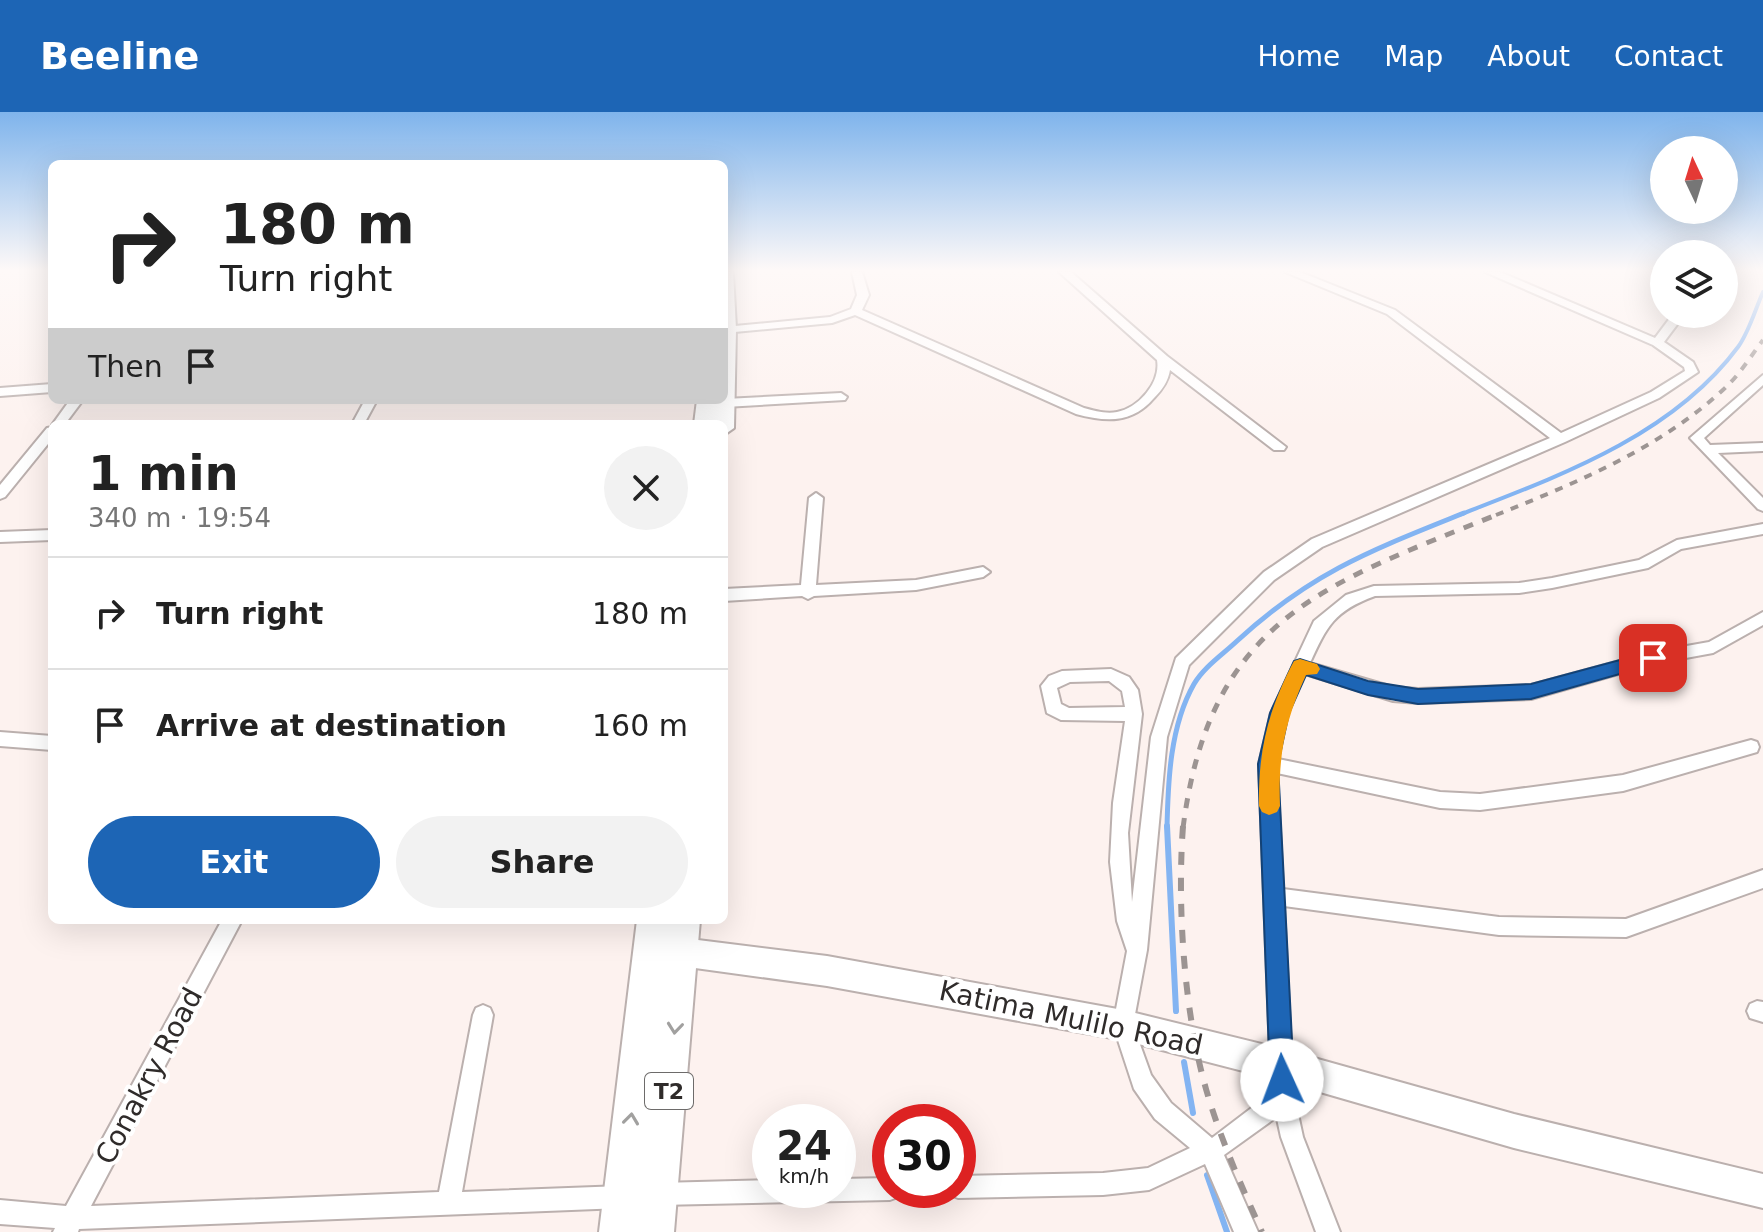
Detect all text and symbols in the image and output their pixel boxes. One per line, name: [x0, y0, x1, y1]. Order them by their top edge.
text: Beeline: [40, 34, 199, 78]
text: Home: [1257, 40, 1340, 73]
text: Map: [1384, 40, 1443, 73]
text: About: [1487, 40, 1570, 73]
text: Contact: [1614, 40, 1723, 73]
north arrow: [1650, 136, 1738, 224]
map controls: [1650, 136, 1738, 328]
text: 180 m: [220, 191, 415, 256]
icon: right: [88, 192, 192, 296]
button: layers: [1650, 240, 1738, 328]
text: Turn right: [220, 258, 392, 299]
icon: arrive: [179, 344, 223, 388]
text: Then: [88, 349, 163, 384]
text: 1 min: [88, 445, 239, 501]
button: close: [604, 446, 688, 530]
text: 340 m · 19:54: [88, 503, 271, 533]
icon: right: [88, 591, 132, 635]
text: Turn right: [156, 596, 323, 631]
text: 180 m: [592, 596, 688, 631]
pin: [1619, 624, 1687, 692]
icon: arrive: [1631, 636, 1675, 680]
icon: arrive: [88, 703, 132, 747]
text: Arrive at destination: [156, 708, 507, 743]
text: 160 m: [592, 708, 688, 743]
button: Exit: [88, 816, 380, 908]
button: Share: [396, 816, 688, 908]
street label: Katima Mulilo Road: [936, 974, 1206, 1062]
street label: Conakry Road: [89, 982, 209, 1170]
one-way arrow: [667, 1022, 684, 1035]
position arrow: [1240, 1038, 1324, 1122]
road number: T2: [645, 1073, 693, 1109]
speed limit sign: 30: [872, 1104, 976, 1208]
one-way arrow: [622, 1112, 639, 1126]
text: 24: [776, 1123, 832, 1169]
text: km/h: [779, 1164, 829, 1188]

